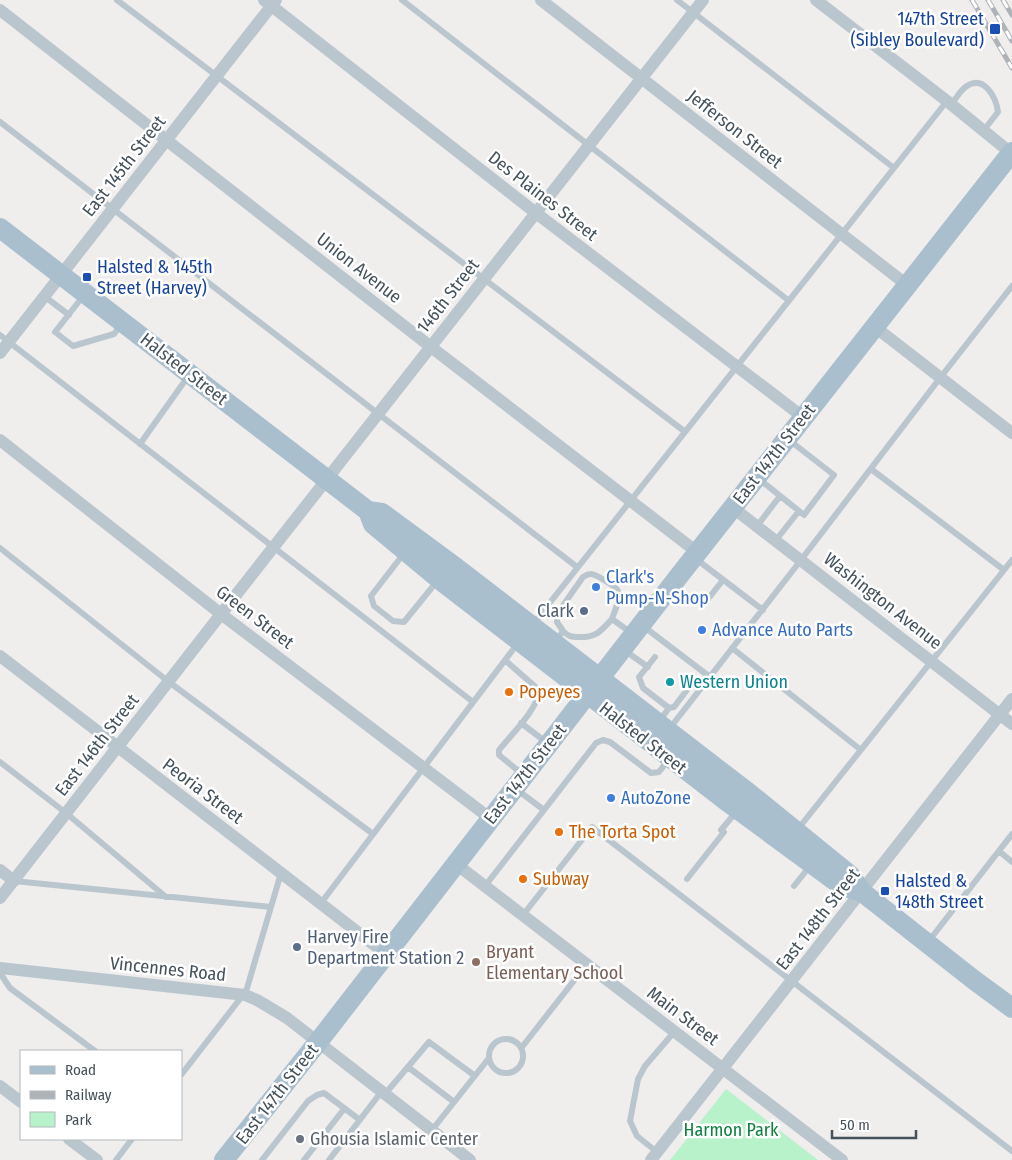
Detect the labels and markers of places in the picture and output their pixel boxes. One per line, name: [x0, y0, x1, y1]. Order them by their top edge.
place label: 147th Street (Sibley Boulevard): [850, 8, 984, 51]
marker: 147th Street (Sibley Boulevard): [988, 22, 1002, 36]
place label: Halsted & 145th Street (Harvey): [97, 256, 213, 299]
marker: Halsted & 145th Street (Harvey): [81, 271, 93, 283]
place label: Clark's Pump-N-Shop: [606, 566, 709, 609]
marker: Clark's Pump-N-Shop: [590, 581, 602, 593]
place label: Clark: [537, 600, 575, 622]
marker: Clark: [578, 605, 590, 617]
place label: Advance Auto Parts: [712, 619, 853, 641]
marker: Advance Auto Parts: [696, 624, 708, 636]
place label: Western Union: [680, 671, 788, 693]
marker: Western Union: [664, 676, 676, 688]
place label: Popeyes: [519, 681, 581, 703]
marker: Popeyes: [503, 686, 515, 698]
place label: AutoZone: [621, 787, 691, 809]
marker: AutoZone: [605, 792, 617, 804]
place label: The Torta Spot: [569, 821, 676, 843]
marker: The Torta Spot: [553, 826, 565, 838]
place label: Subway: [533, 868, 589, 890]
place label: Halsted & 148th Street: [895, 870, 984, 913]
marker: Subway: [517, 873, 529, 885]
marker: Halsted & 148th Street: [879, 885, 891, 897]
place label: Harvey Fire Department Station 2: [307, 926, 464, 969]
marker: Harvey Fire Department Station 2: [291, 941, 303, 953]
place label: Bryant Elementary School: [486, 941, 623, 984]
marker: Bryant Elementary School: [470, 956, 482, 968]
place label: Ghousia Islamic Center: [310, 1128, 479, 1150]
marker: Ghousia Islamic Center: [294, 1133, 306, 1145]

